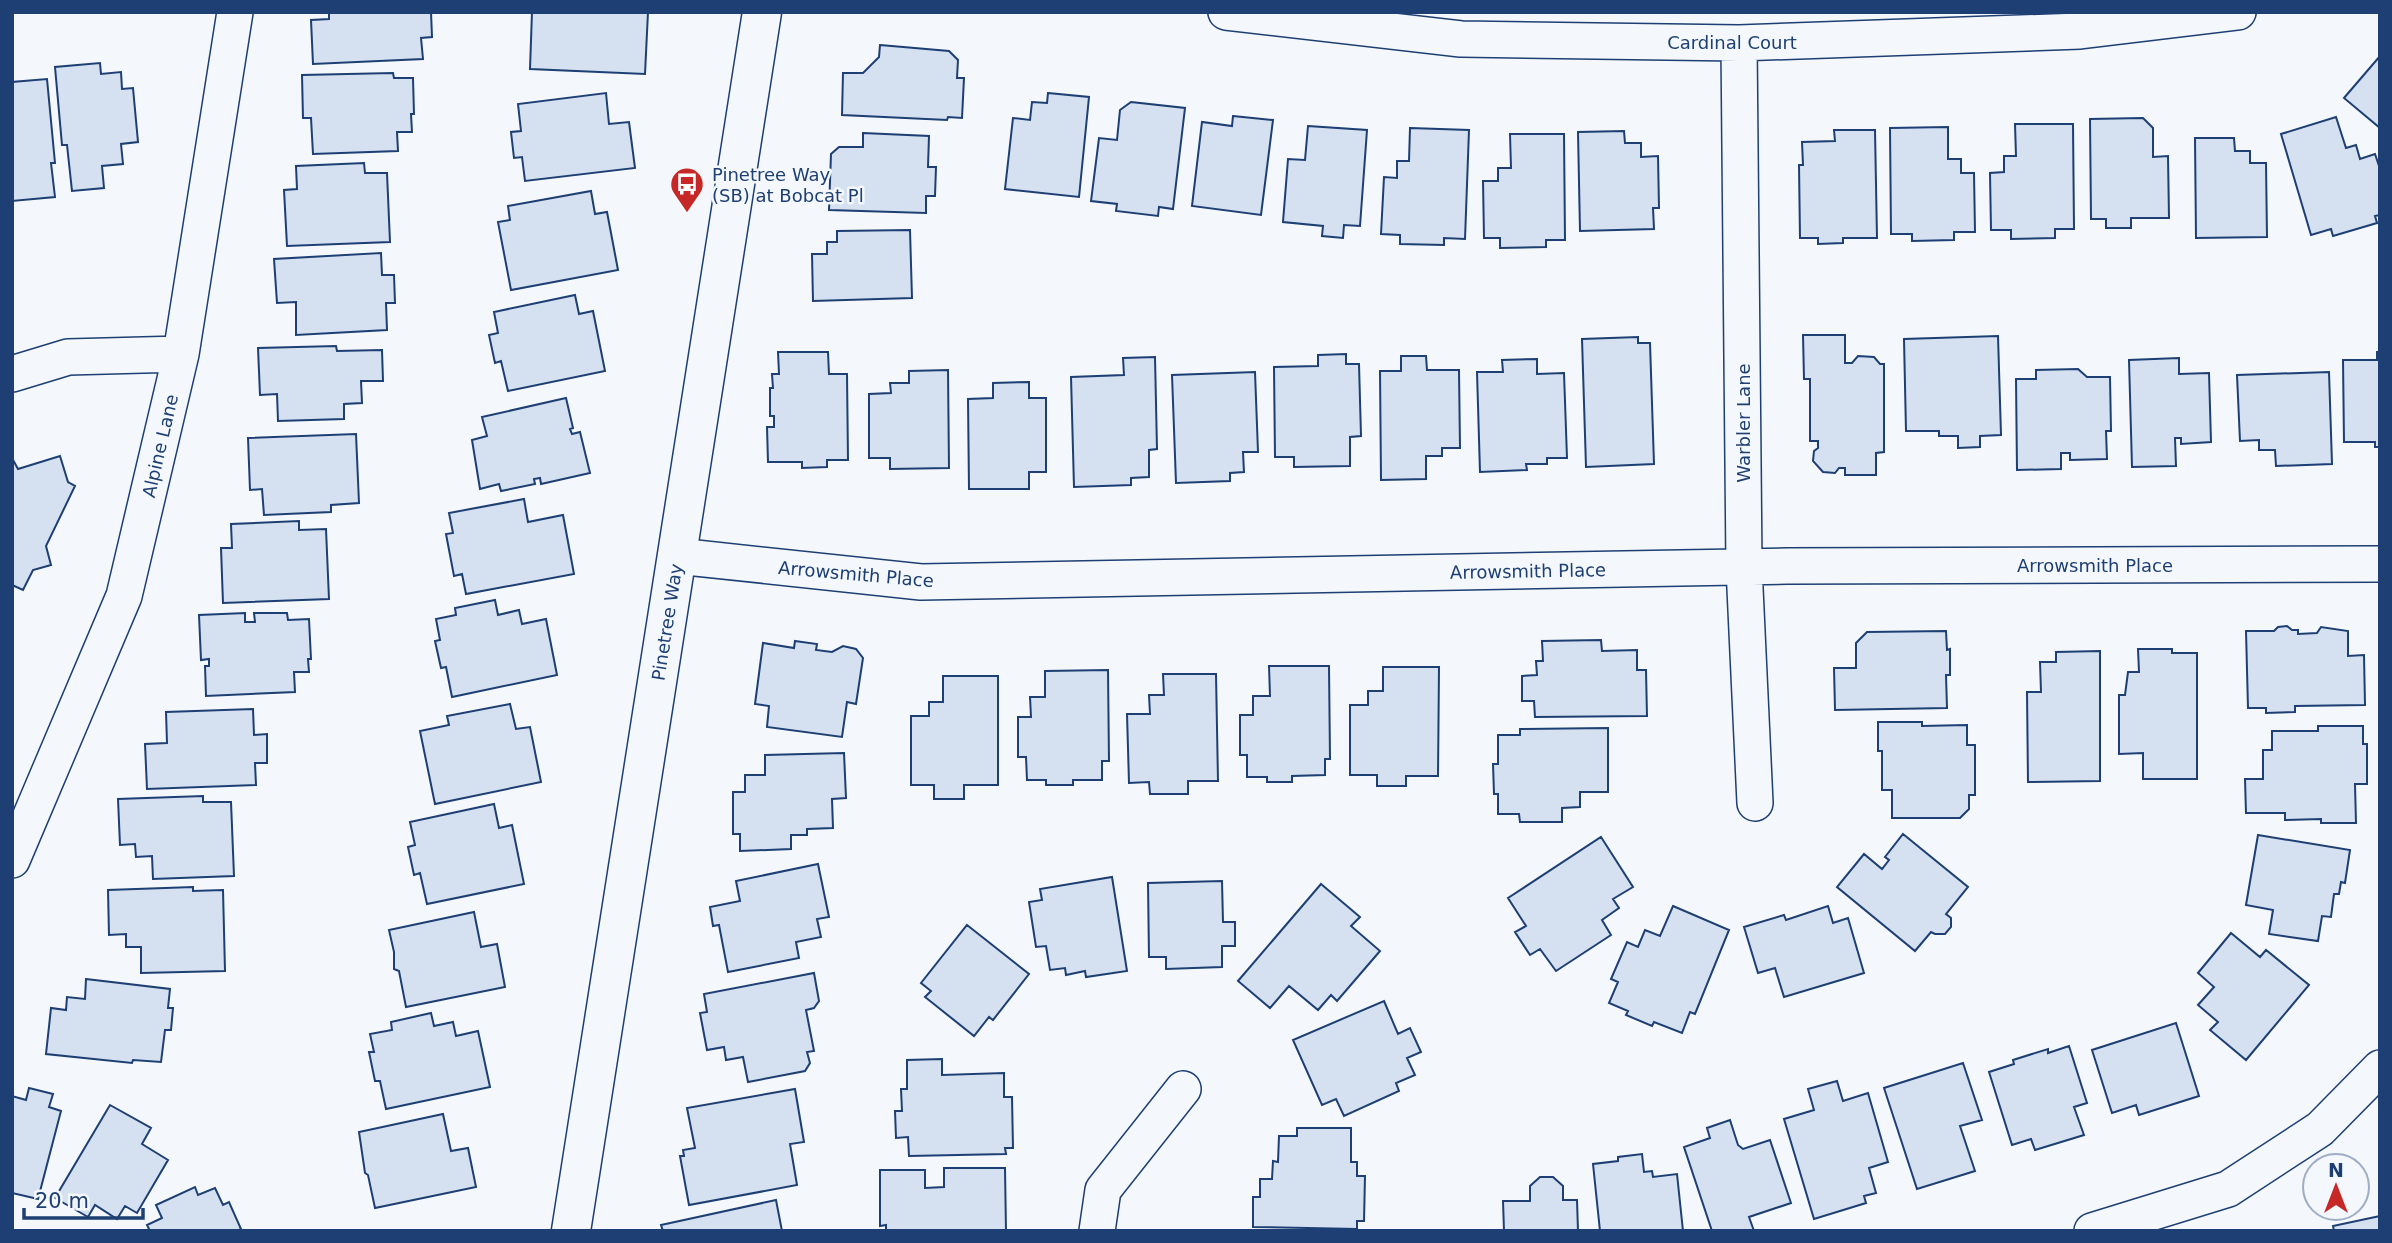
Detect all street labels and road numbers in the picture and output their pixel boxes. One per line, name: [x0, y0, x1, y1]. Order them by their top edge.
street label: Cardinal Court: [1667, 32, 1797, 53]
street label: Warbler Lane: [1733, 363, 1754, 483]
street label: Alpine Lane: [138, 392, 182, 500]
street label: Arrowsmith Place: [2017, 555, 2173, 576]
street label: Arrowsmith Place: [777, 557, 935, 591]
street label: Arrowsmith Place: [1450, 559, 1606, 583]
street label: Pinetree Way: [647, 562, 687, 682]

